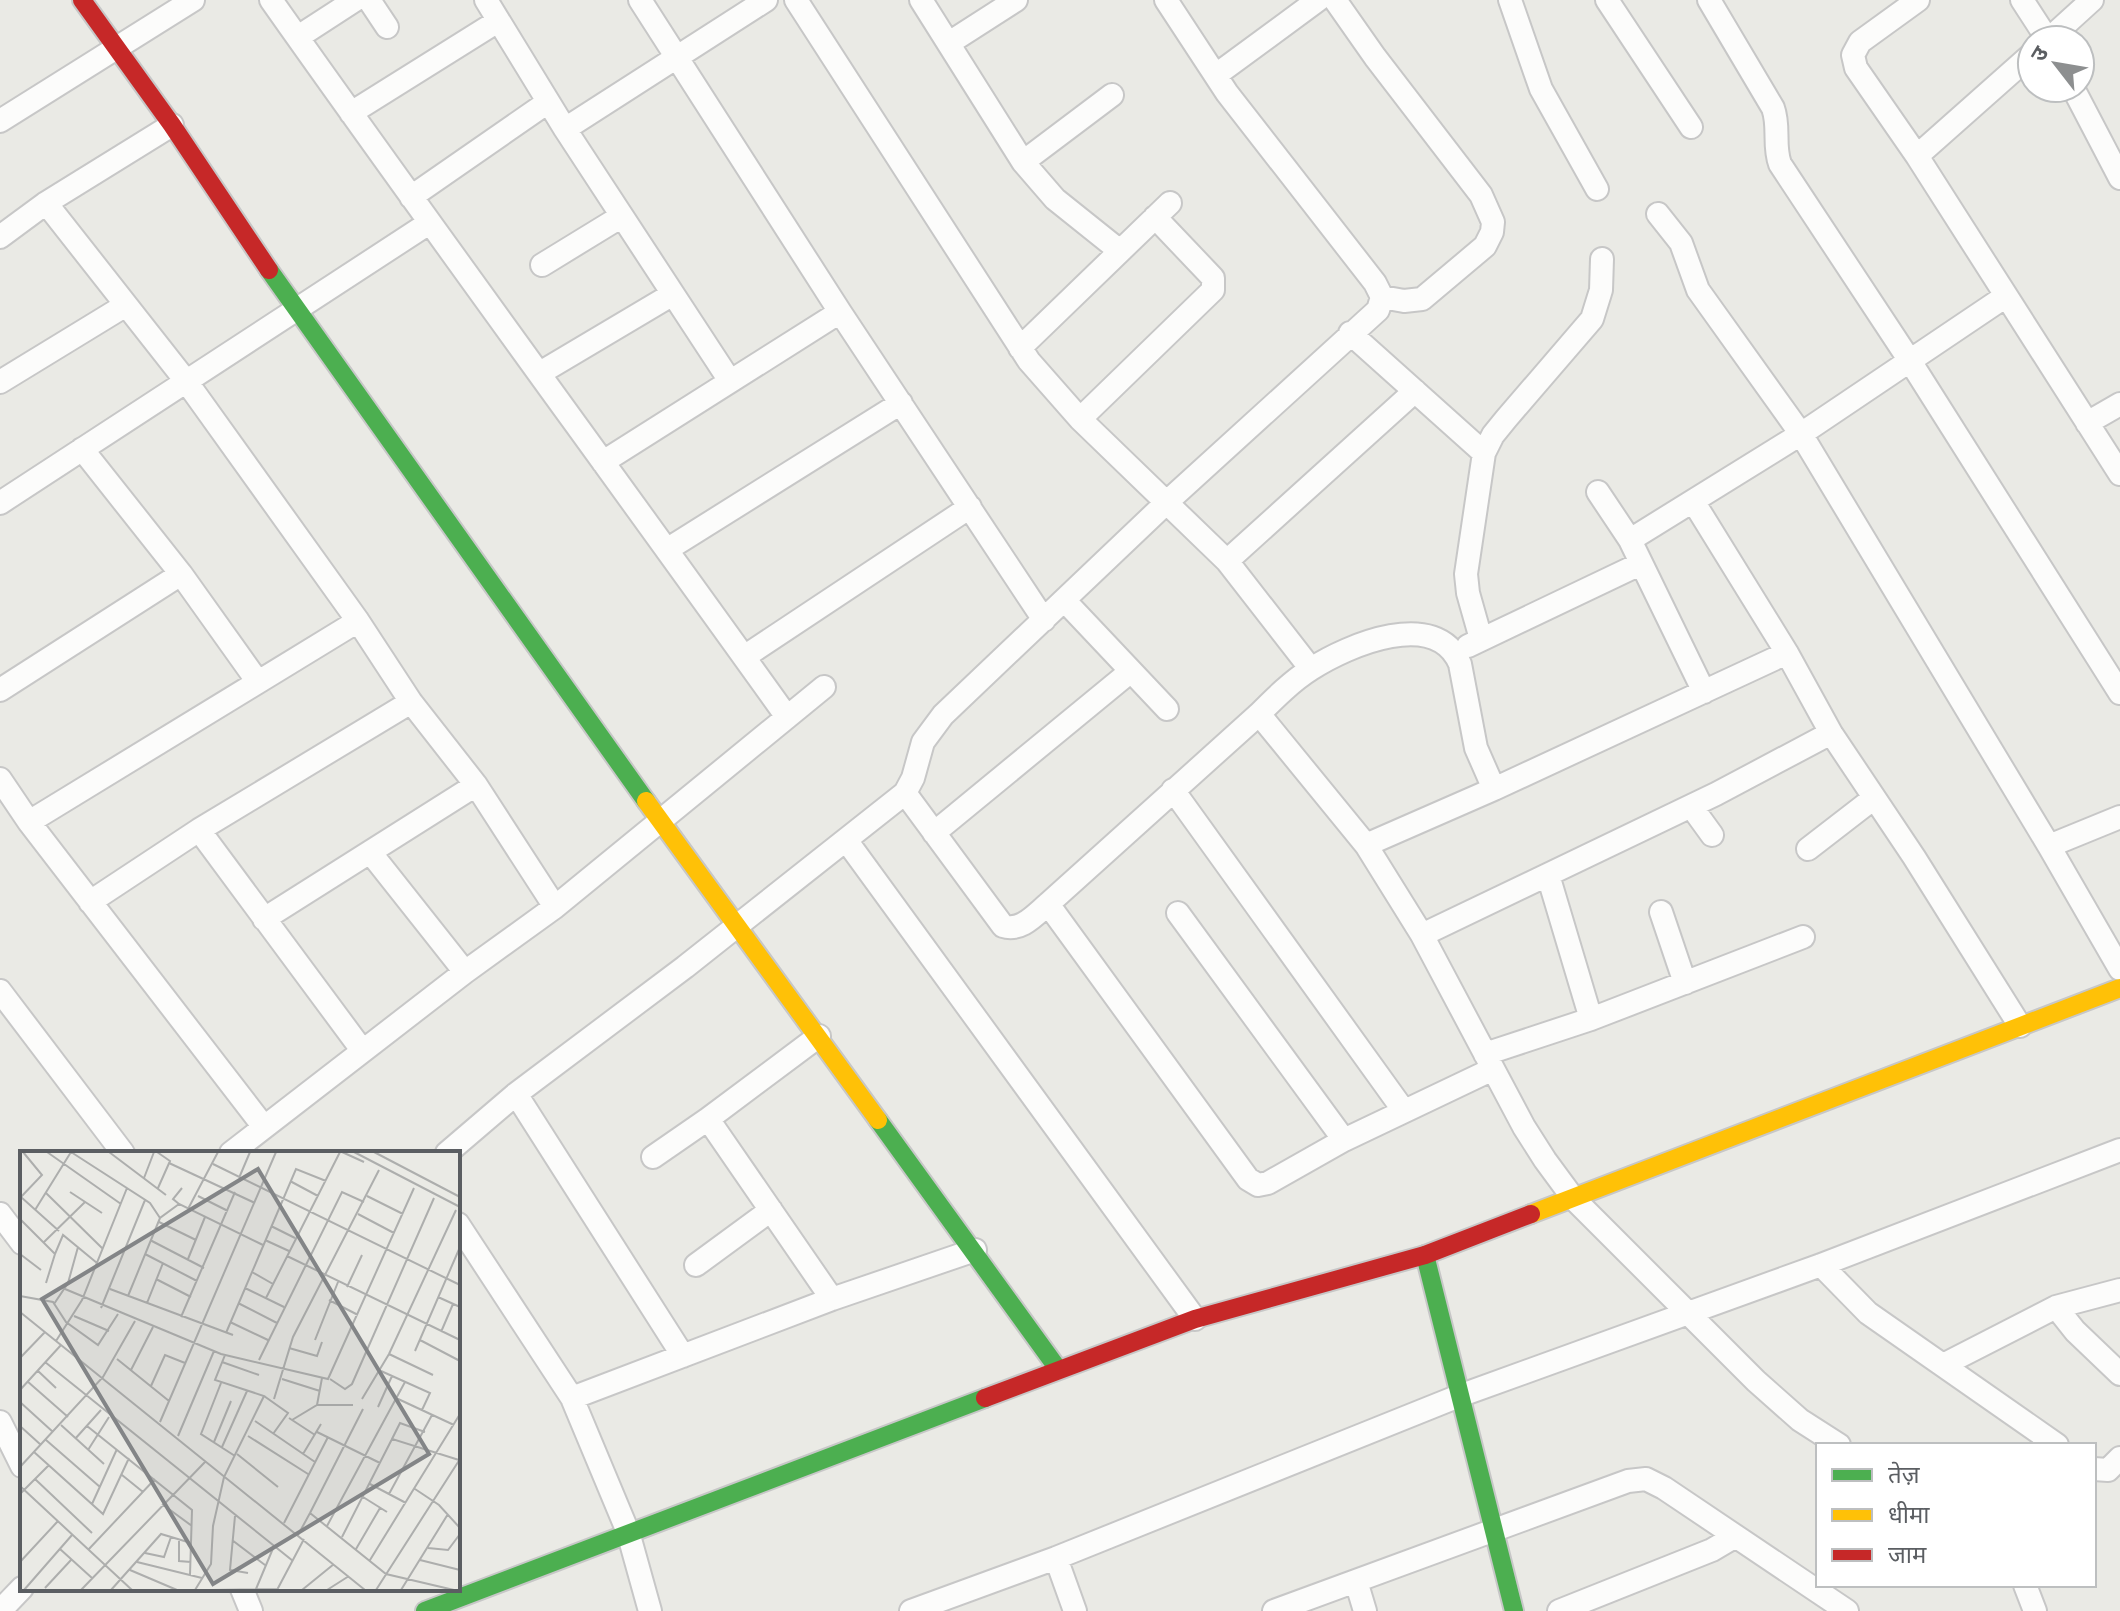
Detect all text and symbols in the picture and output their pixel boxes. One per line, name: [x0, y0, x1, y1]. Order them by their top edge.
north arrow: [2016, 24, 2096, 104]
text: उ: [2024, 41, 2054, 66]
inset map: [20, 1151, 460, 1591]
legend: [1816, 1443, 2096, 1587]
text: तेज़: [1888, 1460, 1921, 1489]
text: धीमा: [1888, 1500, 1930, 1529]
text: जाम: [1888, 1540, 1927, 1569]

